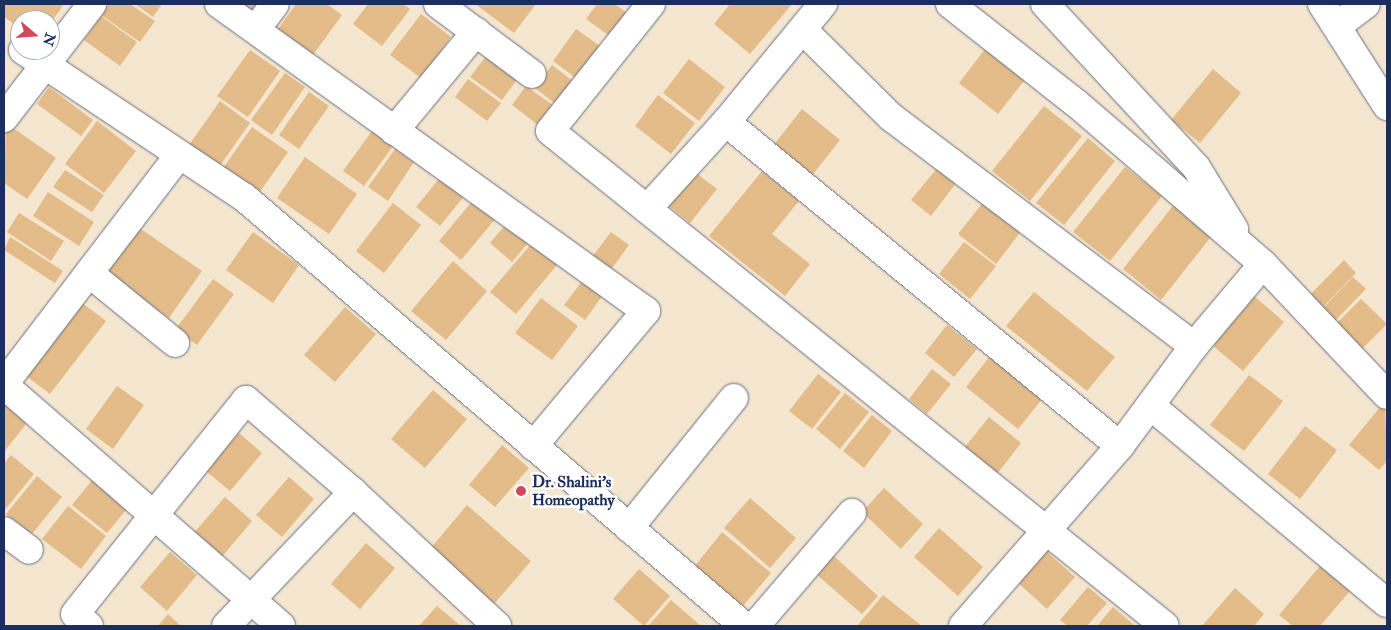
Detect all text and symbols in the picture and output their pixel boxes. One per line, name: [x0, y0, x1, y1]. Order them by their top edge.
north arrow: [10, 10, 60, 60]
text: N: [39, 31, 59, 48]
place label: Dr. Shalini's Homeopathy: [532, 472, 614, 510]
marker: Dr. Shalini's Homeopathy: [514, 484, 528, 498]

